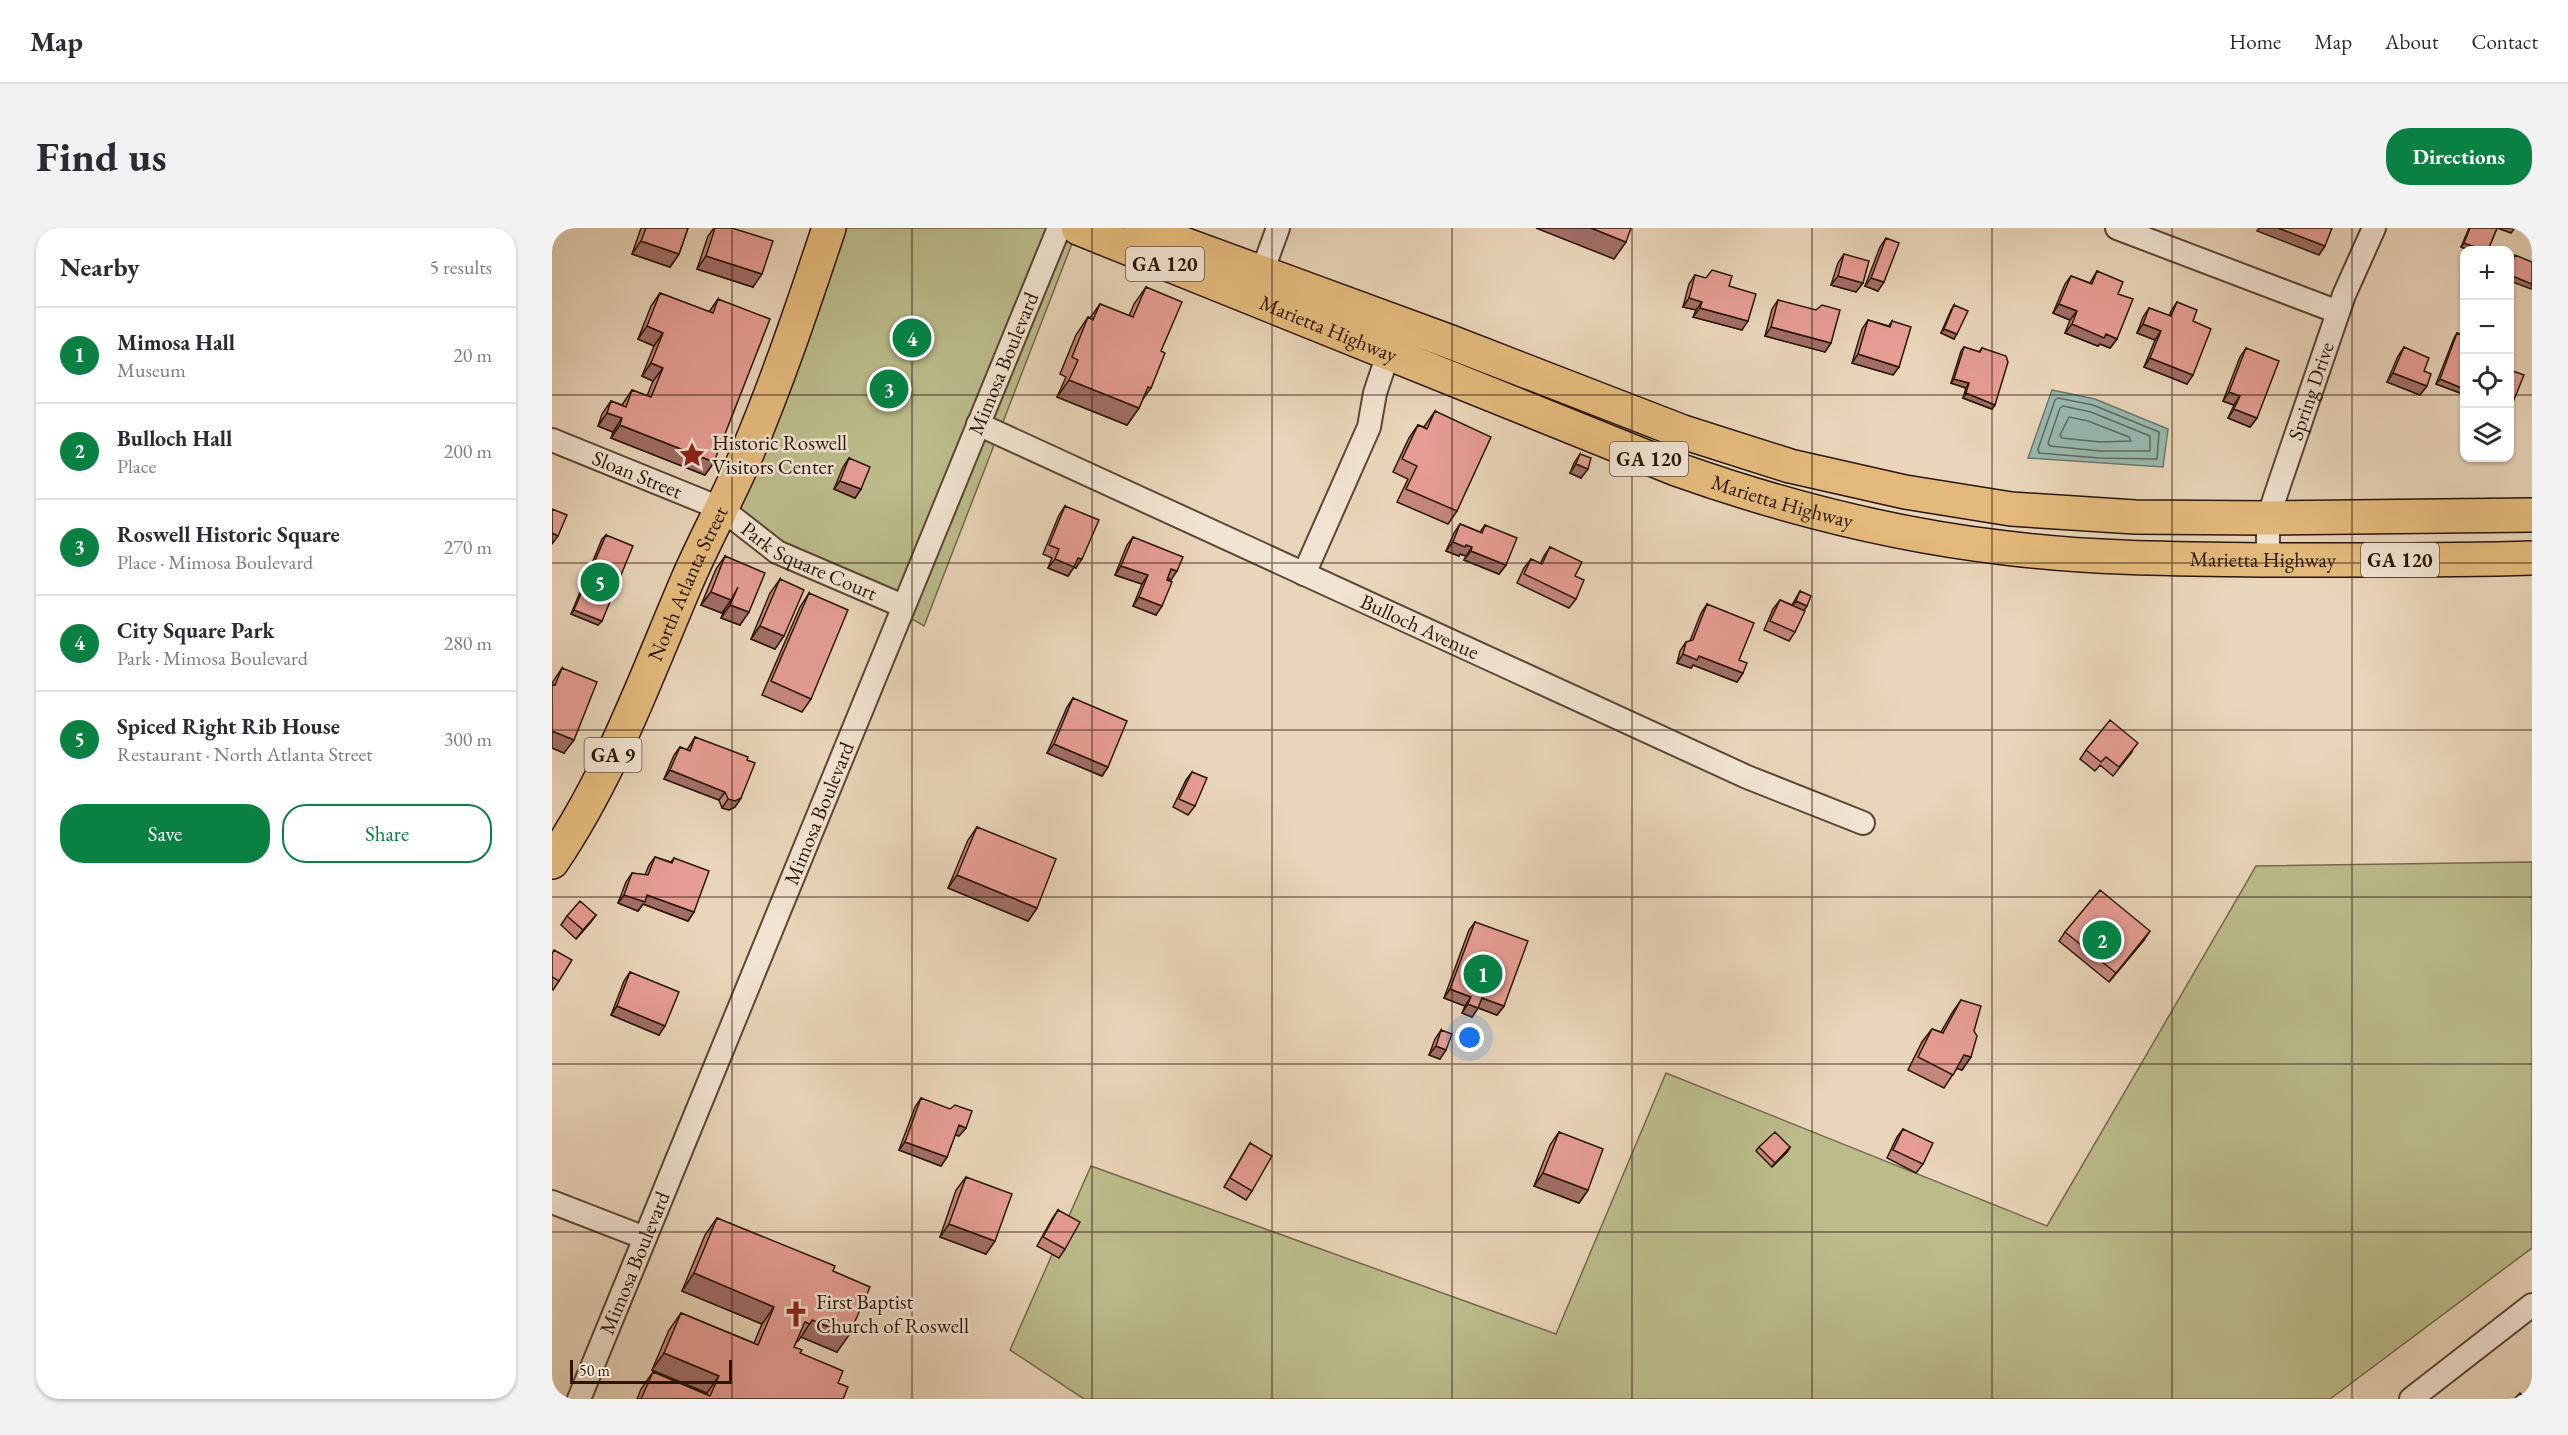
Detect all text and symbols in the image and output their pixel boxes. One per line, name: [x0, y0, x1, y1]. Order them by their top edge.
text: Map: [30, 23, 83, 59]
text: Home: [2229, 28, 2281, 55]
text: Map: [2314, 28, 2352, 55]
text: About: [2385, 28, 2438, 55]
text: Contact: [2471, 28, 2538, 55]
button: Directions: [2386, 128, 2532, 185]
text: Find us: [36, 129, 167, 184]
map controls: [2460, 246, 2514, 462]
button: +: [2460, 246, 2514, 300]
road number: GA 120: [1126, 247, 1204, 281]
text: Nearby: [60, 250, 140, 284]
text: 5 results: [429, 254, 492, 280]
street label: Mimosa Boulevard: [962, 288, 1044, 439]
street label: Marietta Highway: [1256, 289, 1402, 369]
button: −: [2460, 300, 2514, 354]
pin: 4: [892, 316, 932, 360]
text: Mimosa Hall: [117, 328, 235, 357]
street label: Spring Drive: [2281, 338, 2340, 444]
text: 1: [74, 342, 85, 368]
text: 20 m: [453, 342, 492, 368]
button: locate: [2460, 354, 2514, 408]
text: Museum: [117, 357, 186, 383]
pin: 3: [870, 366, 908, 412]
button: layers: [2460, 408, 2514, 462]
text: Bulloch Hall: [117, 424, 232, 453]
place label: Historic Roswell Visitors Center: [712, 429, 847, 480]
text: 2: [74, 438, 85, 464]
text: 200 m: [444, 438, 492, 464]
place icon: Historic Roswell Visitors Center: [677, 440, 707, 470]
road number: GA 120: [1610, 442, 1688, 476]
street label: Sloan Street: [588, 444, 687, 505]
text: Place: [117, 453, 156, 479]
street label: Marietta Highway: [1708, 468, 1857, 534]
street label: North Atlanta Street: [641, 501, 734, 665]
street label: Park Square Court: [736, 515, 882, 606]
text: Roswell Historic Square: [117, 520, 340, 549]
text: 3: [74, 534, 85, 560]
text: 270 m: [444, 534, 492, 560]
road number: GA 120: [2361, 543, 2439, 577]
street label: Marietta Highway: [2190, 545, 2337, 573]
text: Place · Mimosa Boulevard: [117, 549, 313, 575]
pin: 5: [580, 560, 620, 604]
street label: Bulloch Avenue: [1356, 587, 1484, 665]
text: City Square Park: [117, 616, 275, 645]
text: 4: [74, 630, 85, 656]
text: 280 m: [444, 630, 492, 656]
text: Park · Mimosa Boulevard: [117, 645, 308, 671]
text: Spiced Right Rib House: [117, 712, 340, 741]
text: 5: [74, 726, 85, 752]
text: 300 m: [444, 726, 492, 752]
street label: Mimosa Boulevard: [777, 737, 860, 889]
road number: GA 9: [584, 738, 642, 772]
text: Restaurant · North Atlanta Street: [117, 741, 372, 767]
button: Save: [60, 804, 270, 863]
button: Share: [282, 804, 492, 863]
pin: 2: [2082, 918, 2122, 962]
pin: 1: [1464, 952, 1502, 996]
your location: [1455, 1023, 1484, 1052]
street label: Mimosa Boulevard: [593, 1187, 676, 1338]
place label: First Baptist Church of Roswell: [816, 1288, 969, 1339]
church icon: First Baptist Church of Roswell: [781, 1299, 811, 1329]
scale bar: [570, 1357, 732, 1384]
text: 50 m: [579, 1360, 610, 1381]

